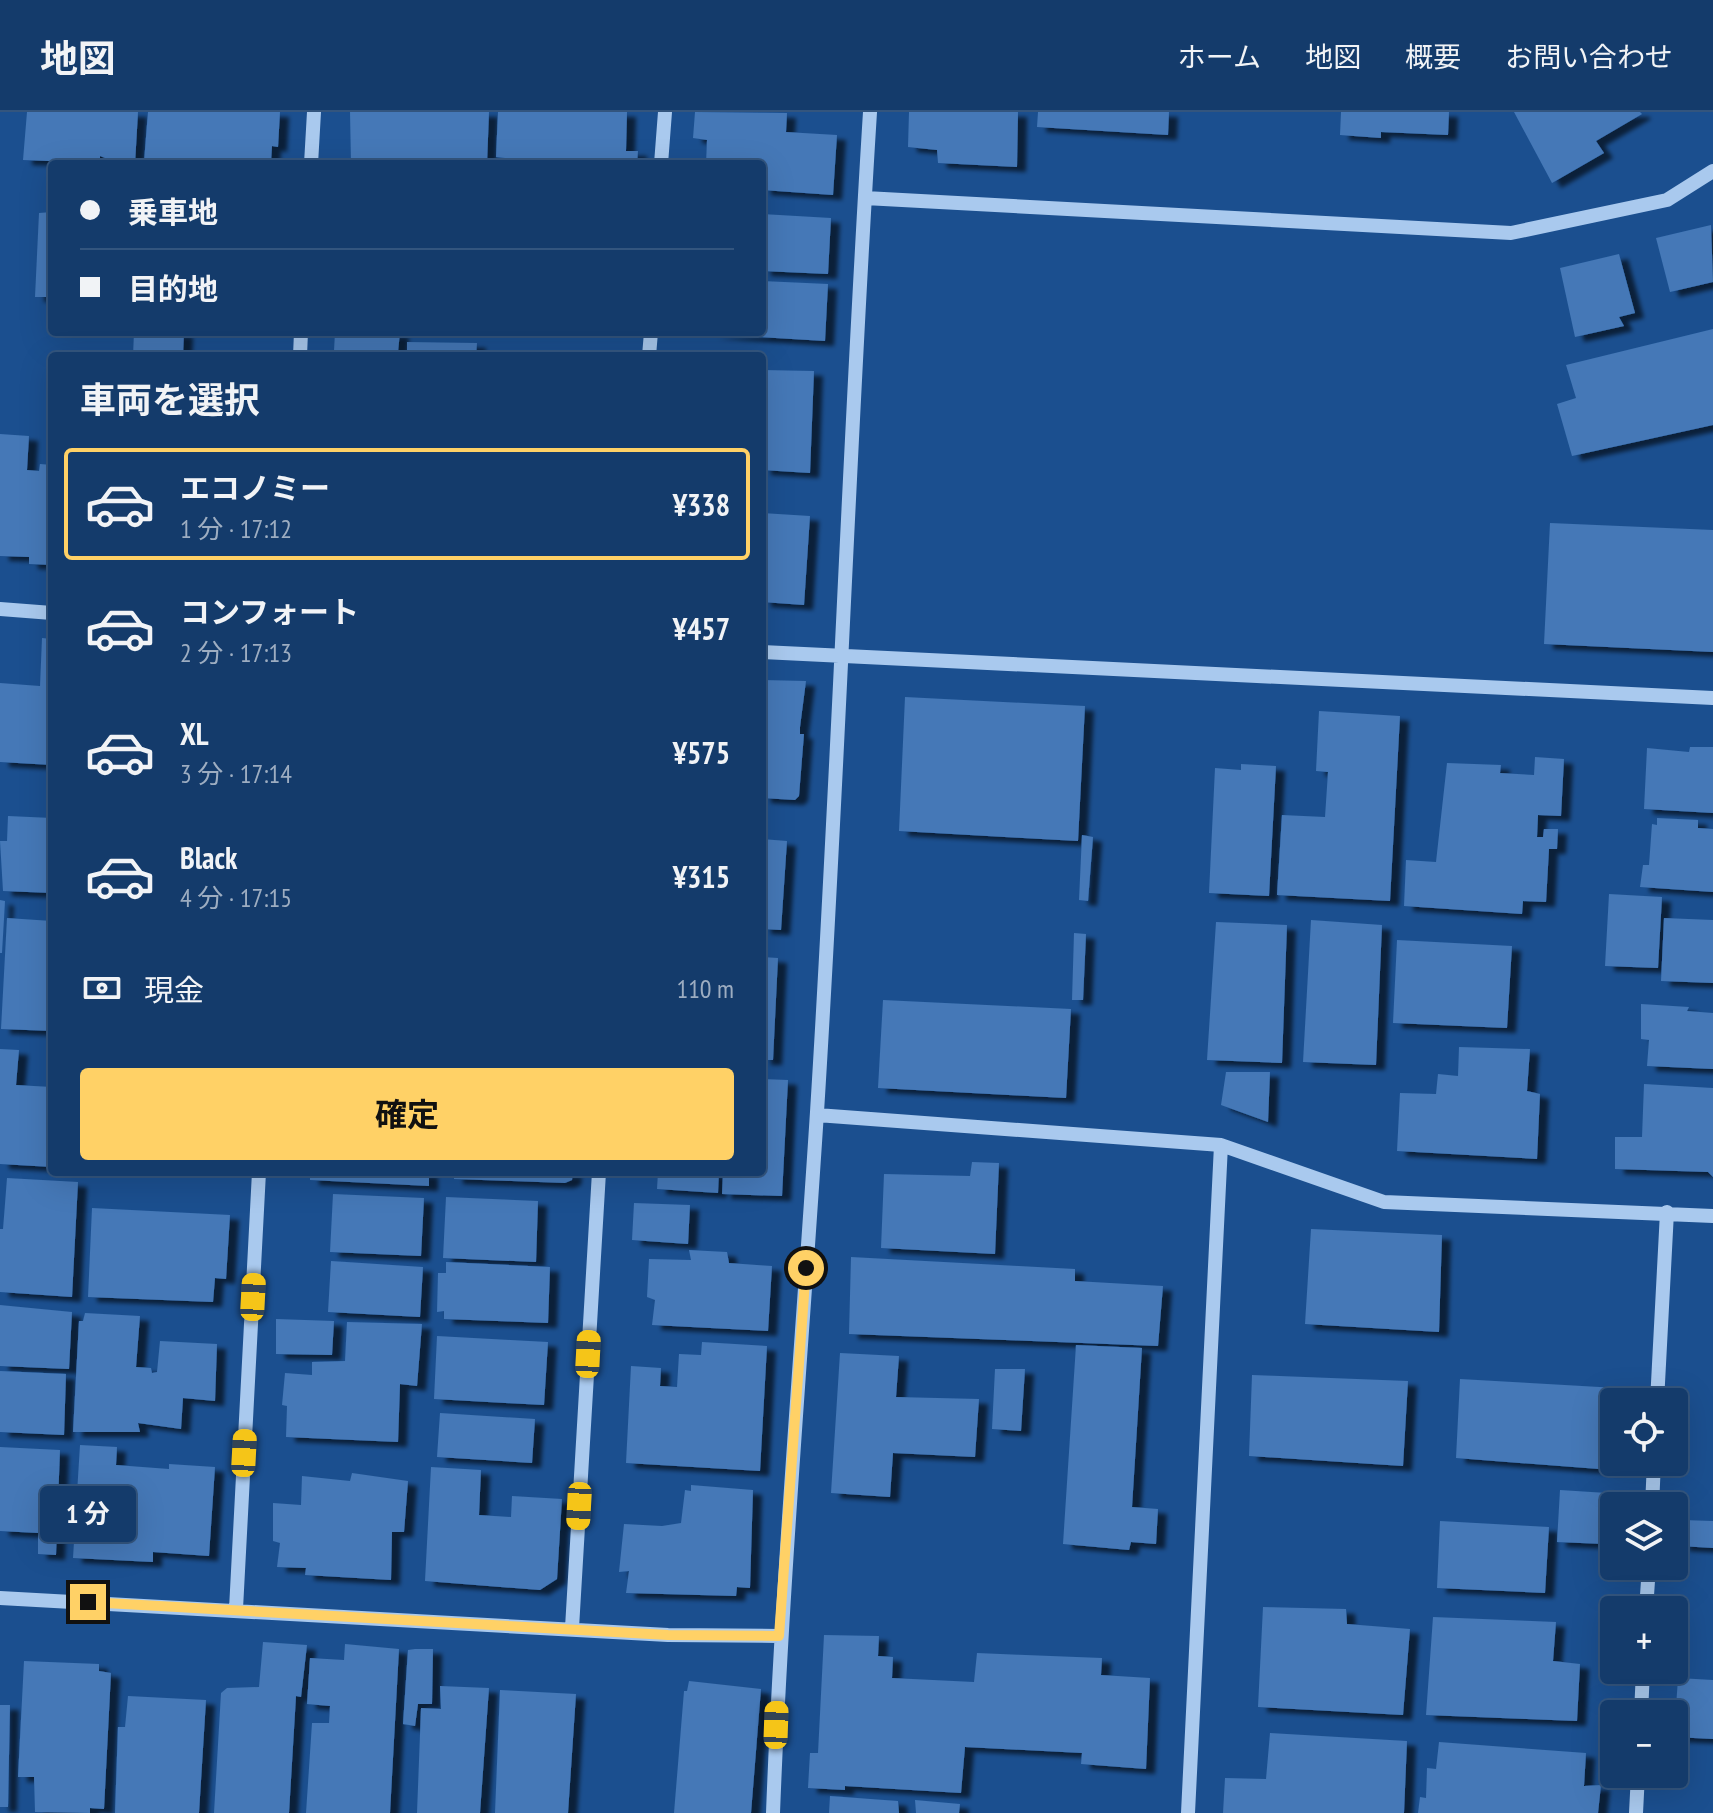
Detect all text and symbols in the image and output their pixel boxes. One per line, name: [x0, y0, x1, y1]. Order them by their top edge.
text: 地図: [40, 33, 116, 82]
text: ホーム: [1178, 38, 1261, 75]
text: 地図: [1305, 38, 1361, 75]
text: 概要: [1405, 38, 1461, 75]
text: お問い合わせ: [1505, 38, 1673, 75]
text: 乗車地: [128, 192, 218, 231]
text: 目的地: [128, 269, 218, 308]
text: 車両を選択: [80, 376, 260, 423]
icon: car: [84, 468, 156, 540]
text: エコノミー: [180, 468, 330, 507]
text: ¥338: [673, 485, 730, 524]
text: 1 分 · 17:12: [180, 512, 292, 545]
icon: car: [84, 592, 156, 664]
text: コンフォート: [180, 592, 359, 631]
text: ¥457: [673, 609, 730, 648]
text: 2 分 · 17:13: [180, 636, 292, 669]
text: XL: [180, 714, 209, 753]
icon: car: [84, 716, 156, 788]
text: ¥575: [673, 733, 730, 772]
text: 3 分 · 17:14: [180, 757, 292, 790]
text: Black: [180, 838, 237, 877]
icon: car: [84, 840, 156, 912]
text: ¥315: [673, 857, 730, 896]
text: 4 分 · 17:15: [180, 881, 292, 914]
icon: cash: [80, 966, 124, 1010]
text: 現金: [144, 970, 204, 1009]
text: 110 m: [676, 972, 734, 1005]
button: 確定: [80, 1068, 734, 1160]
route start: [788, 1250, 824, 1286]
car: [240, 1272, 266, 1322]
car: [575, 1329, 601, 1379]
map controls: [1600, 1388, 1688, 1788]
button: locate: [1600, 1388, 1688, 1476]
car: [231, 1428, 257, 1478]
car: [566, 1481, 592, 1531]
callout: 1 分: [40, 1486, 136, 1542]
button: layers: [1600, 1492, 1688, 1580]
text: 1 分: [66, 1497, 110, 1530]
route end: [70, 1584, 106, 1620]
button: +: [1600, 1596, 1688, 1684]
button: −: [1600, 1700, 1688, 1788]
car: [763, 1701, 789, 1749]

